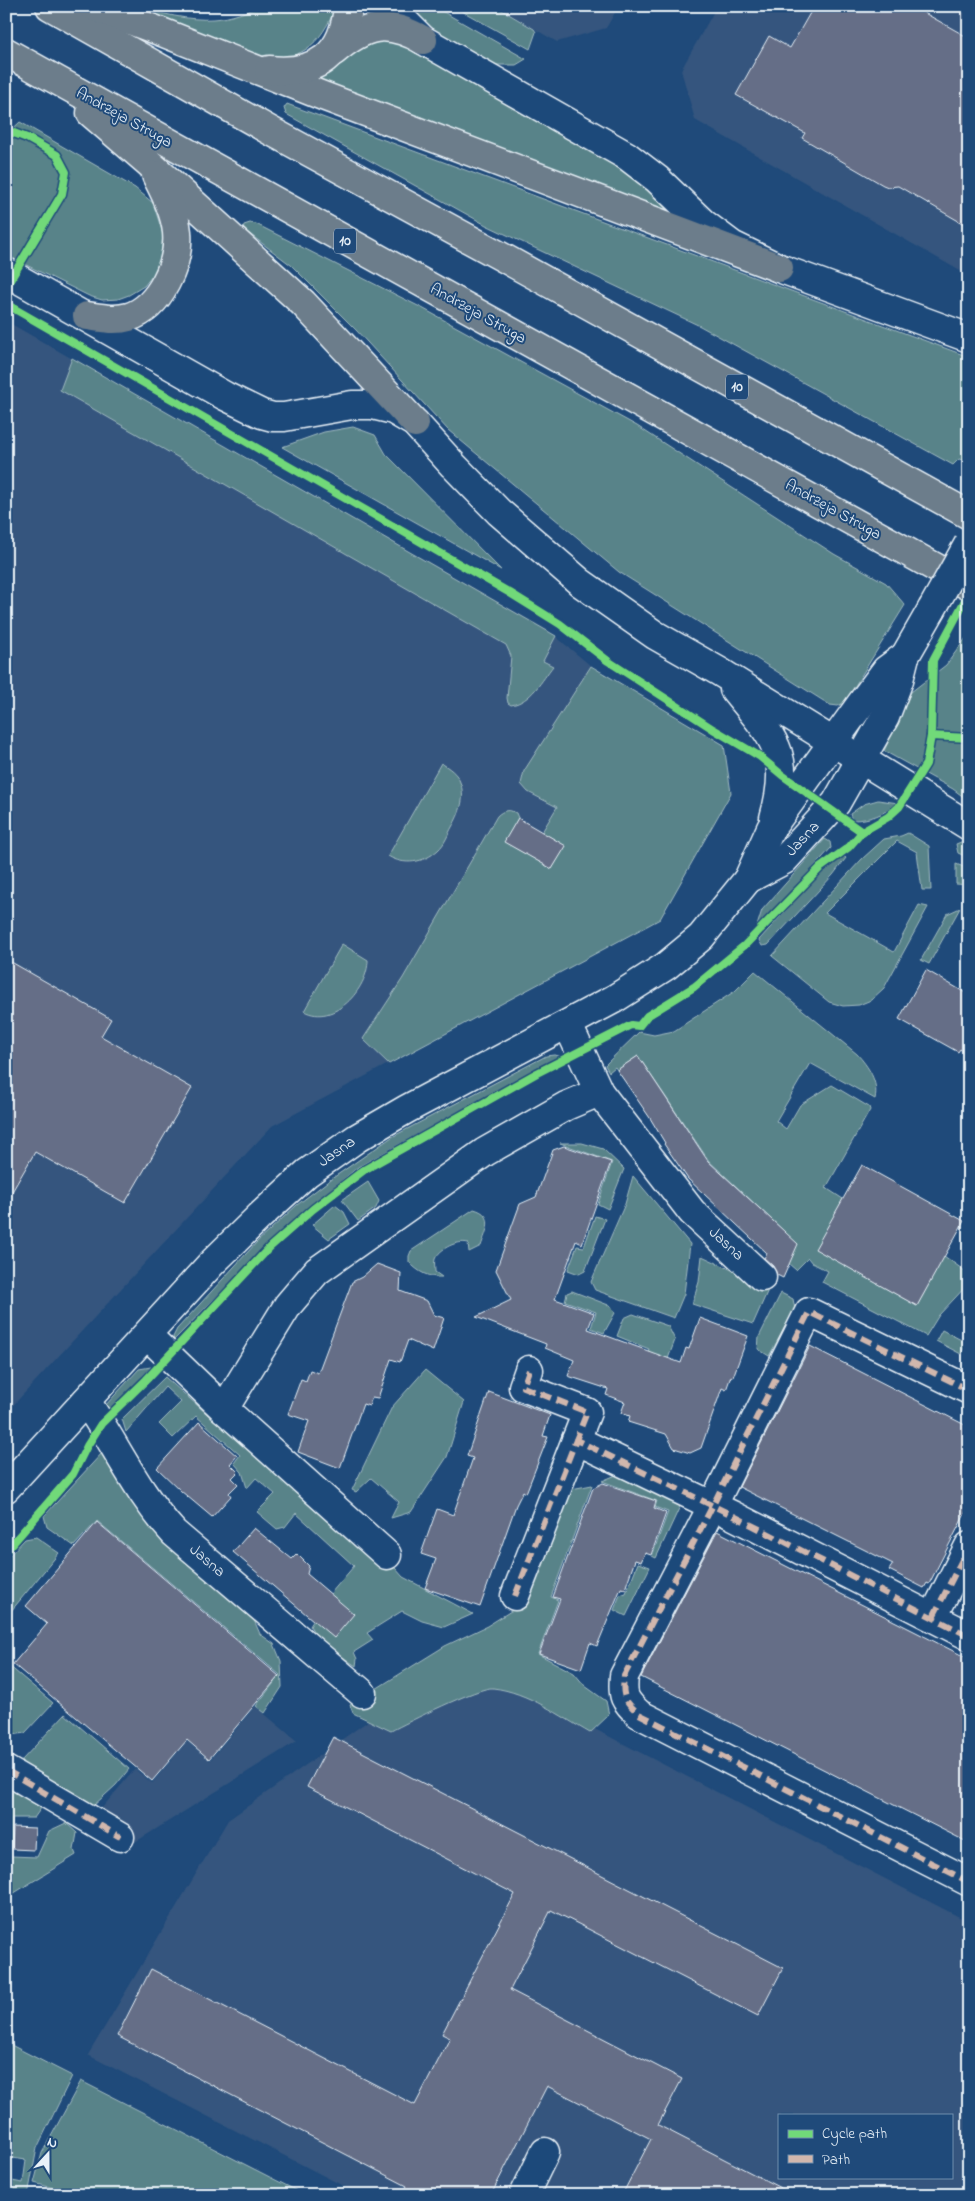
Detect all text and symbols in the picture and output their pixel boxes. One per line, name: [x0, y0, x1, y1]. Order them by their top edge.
street label: Andrzeja Struga: [71, 82, 177, 154]
road number: 10: [334, 228, 356, 254]
street label: Andrzeja Struga: [425, 278, 531, 350]
road number: 10: [726, 374, 748, 400]
street label: Andrzeja Struga: [780, 474, 886, 546]
street label: Jasna: [780, 816, 826, 862]
street label: Jasna: [313, 1130, 361, 1174]
street label: Jasna: [703, 1221, 749, 1267]
street label: Jasna: [184, 1539, 230, 1583]
legend: [778, 2114, 952, 2178]
text: Cycle path: [822, 2123, 887, 2146]
north arrow: [22, 2128, 72, 2178]
text: N: [44, 2132, 60, 2155]
text: Path: [822, 2149, 850, 2171]

